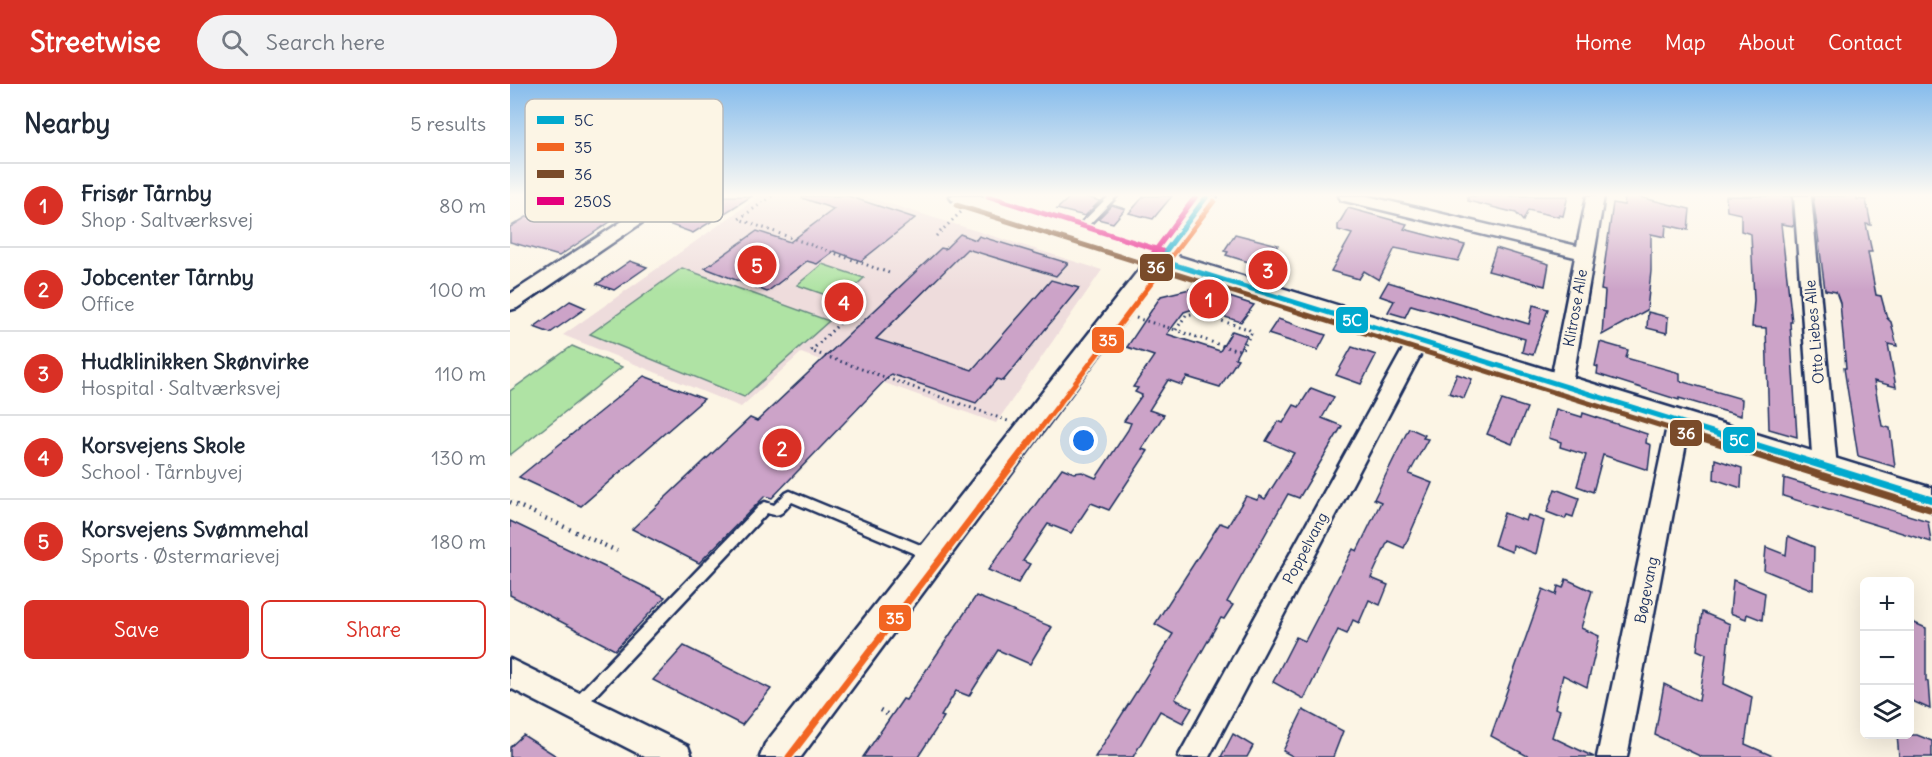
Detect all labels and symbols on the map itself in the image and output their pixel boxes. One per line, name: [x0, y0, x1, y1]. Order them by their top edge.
legend: [525, 99, 723, 222]
text: 5C: [574, 110, 594, 130]
text: 35: [574, 137, 592, 157]
text: 36: [574, 164, 592, 184]
text: 250S: [574, 191, 611, 211]
pin: 5: [738, 242, 776, 288]
pin: 3: [1248, 248, 1287, 292]
line badge: 36: [1139, 253, 1174, 282]
text: 36: [1147, 257, 1165, 277]
street label: Klitrose Alle: [1559, 268, 1591, 348]
pin: 1: [1190, 276, 1228, 322]
street label: Otto Liebes Alle: [1800, 279, 1828, 385]
pin: 4: [824, 280, 864, 324]
line badge: 5C: [1335, 306, 1369, 334]
text: 5C: [1342, 310, 1362, 330]
line badge: 35: [1091, 326, 1125, 354]
text: 35: [1099, 330, 1117, 350]
line badge: 36: [1669, 419, 1703, 447]
text: 36: [1677, 423, 1695, 443]
pin: 2: [762, 426, 802, 470]
your location: [1069, 426, 1098, 455]
line badge: 5C: [1722, 426, 1756, 454]
text: 5C: [1729, 430, 1749, 450]
street label: Poppelvang: [1278, 509, 1332, 587]
street label: Bøgevang: [1630, 555, 1662, 625]
line badge: 35: [878, 604, 912, 632]
text: 35: [886, 608, 904, 628]

